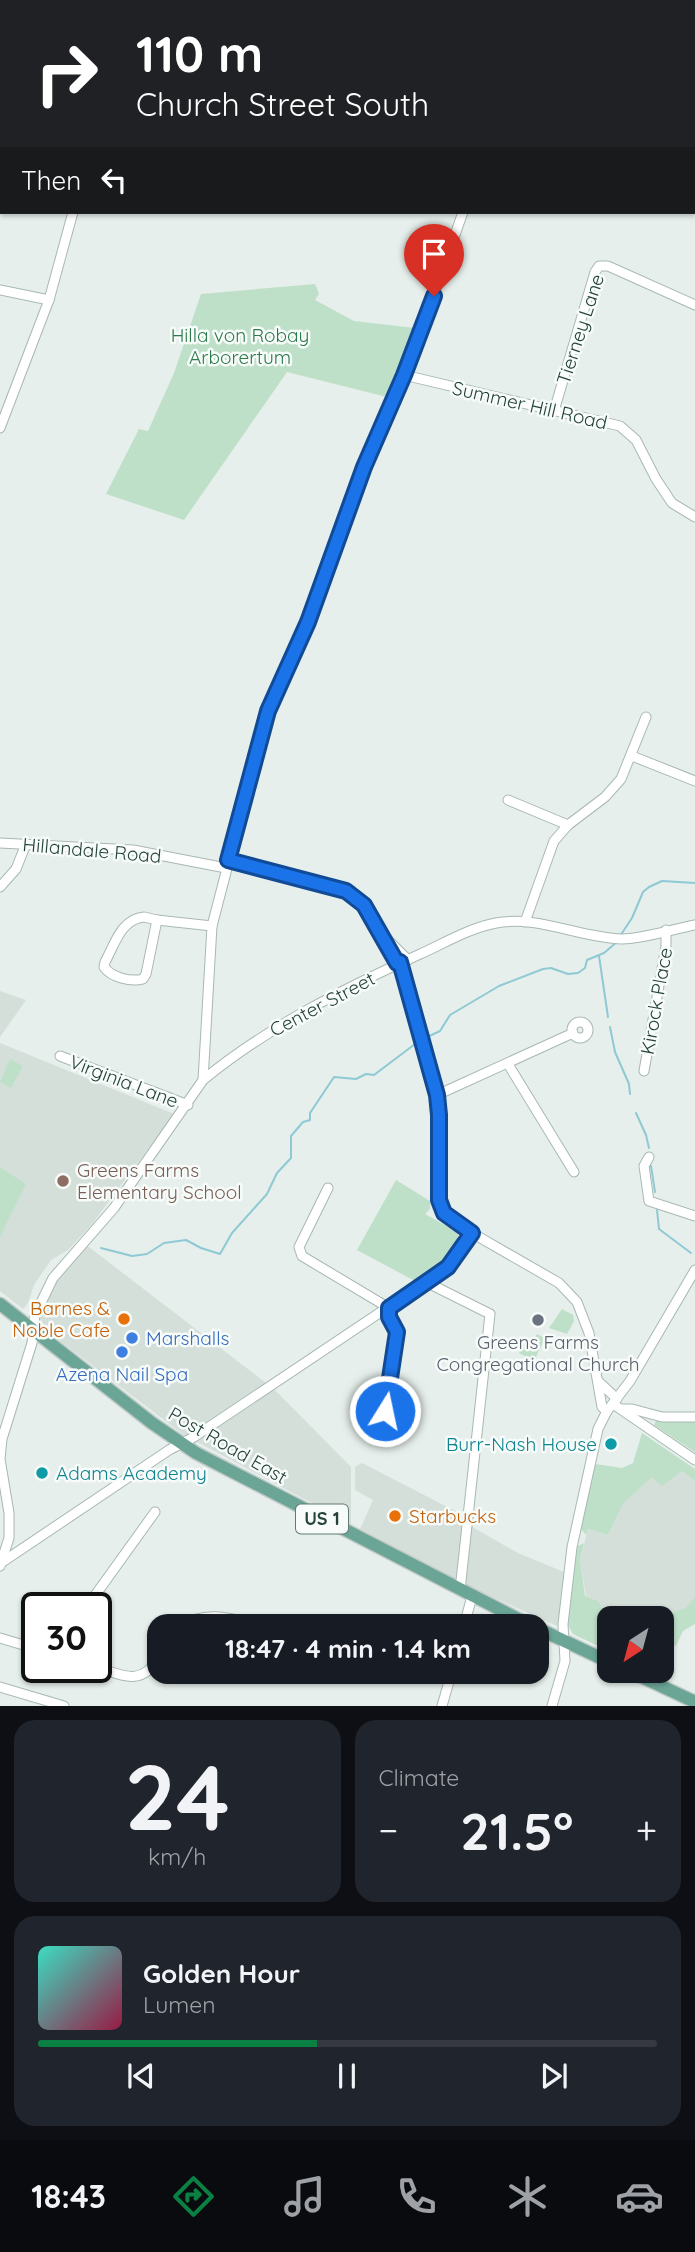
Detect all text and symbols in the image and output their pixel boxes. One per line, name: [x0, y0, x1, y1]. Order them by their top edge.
text: 110 m: [136, 23, 263, 84]
icon: right: [21, 28, 112, 119]
text: Church Street South: [136, 84, 429, 124]
icon: left: [95, 161, 133, 199]
text: Then: [21, 164, 81, 197]
pin: [404, 224, 464, 296]
icon: arrive: [415, 235, 453, 273]
street label: Tierney Lane: [551, 271, 609, 387]
park label: Hilla von Robay Arborertum: [171, 323, 309, 369]
street label: Summer Hill Road: [450, 376, 610, 434]
street label: Hillandale Road: [22, 832, 162, 868]
street label: Kirock Place: [635, 946, 677, 1056]
street label: Center Street: [265, 966, 379, 1042]
street label: Virginia Lane: [66, 1049, 182, 1113]
place label: Greens Farms Elementary School: [77, 1158, 242, 1204]
marker: Greens Farms Elementary School: [55, 1173, 71, 1189]
place label: Barnes & Noble Cafe: [12, 1296, 110, 1342]
marker: Barnes & Noble Cafe: [116, 1311, 132, 1327]
marker: Greens Farms Congregational Church: [530, 1312, 546, 1328]
place label: Marshalls: [146, 1326, 229, 1350]
marker: Marshalls: [124, 1330, 140, 1346]
place label: Greens Farms Congregational Church: [436, 1330, 640, 1376]
marker: Azena Nail Spa: [114, 1344, 130, 1360]
place label: Azena Nail Spa: [56, 1362, 188, 1386]
position arrow: [348, 1374, 422, 1448]
street label: Post Road East: [164, 1401, 292, 1489]
place label: Burr-Nash House: [446, 1432, 597, 1456]
marker: Burr-Nash House: [603, 1436, 619, 1452]
place label: Adams Academy: [56, 1461, 207, 1485]
marker: Adams Academy: [34, 1465, 50, 1481]
road number: US 1: [296, 1504, 348, 1534]
place label: Starbucks: [409, 1504, 496, 1528]
marker: Starbucks: [387, 1508, 403, 1524]
speed limit sign: 30: [21, 1592, 112, 1683]
north arrow: [597, 1606, 674, 1684]
map controls: [597, 1606, 674, 1683]
text: 18:47 · 4 min · 1.4 km: [225, 1632, 471, 1665]
text: 24: [125, 1739, 230, 1853]
text: Climate: [379, 1763, 459, 1792]
text: 21.5°: [460, 1798, 573, 1863]
text: −: [379, 1806, 398, 1854]
text: +: [636, 1806, 657, 1854]
text: km/h: [148, 1842, 206, 1871]
text: Golden Hour: [143, 1957, 300, 1990]
text: Lumen: [143, 1990, 216, 2019]
icon: previous: [122, 2057, 160, 2095]
icon: pause: [328, 2057, 366, 2095]
icon: next: [535, 2057, 573, 2095]
icon: directions: [169, 2172, 218, 2221]
icon: music: [280, 2172, 329, 2221]
icon: phone: [392, 2172, 441, 2221]
icon: climate: [503, 2172, 552, 2221]
icon: car: [615, 2172, 664, 2221]
text: 18:43: [31, 2176, 106, 2216]

